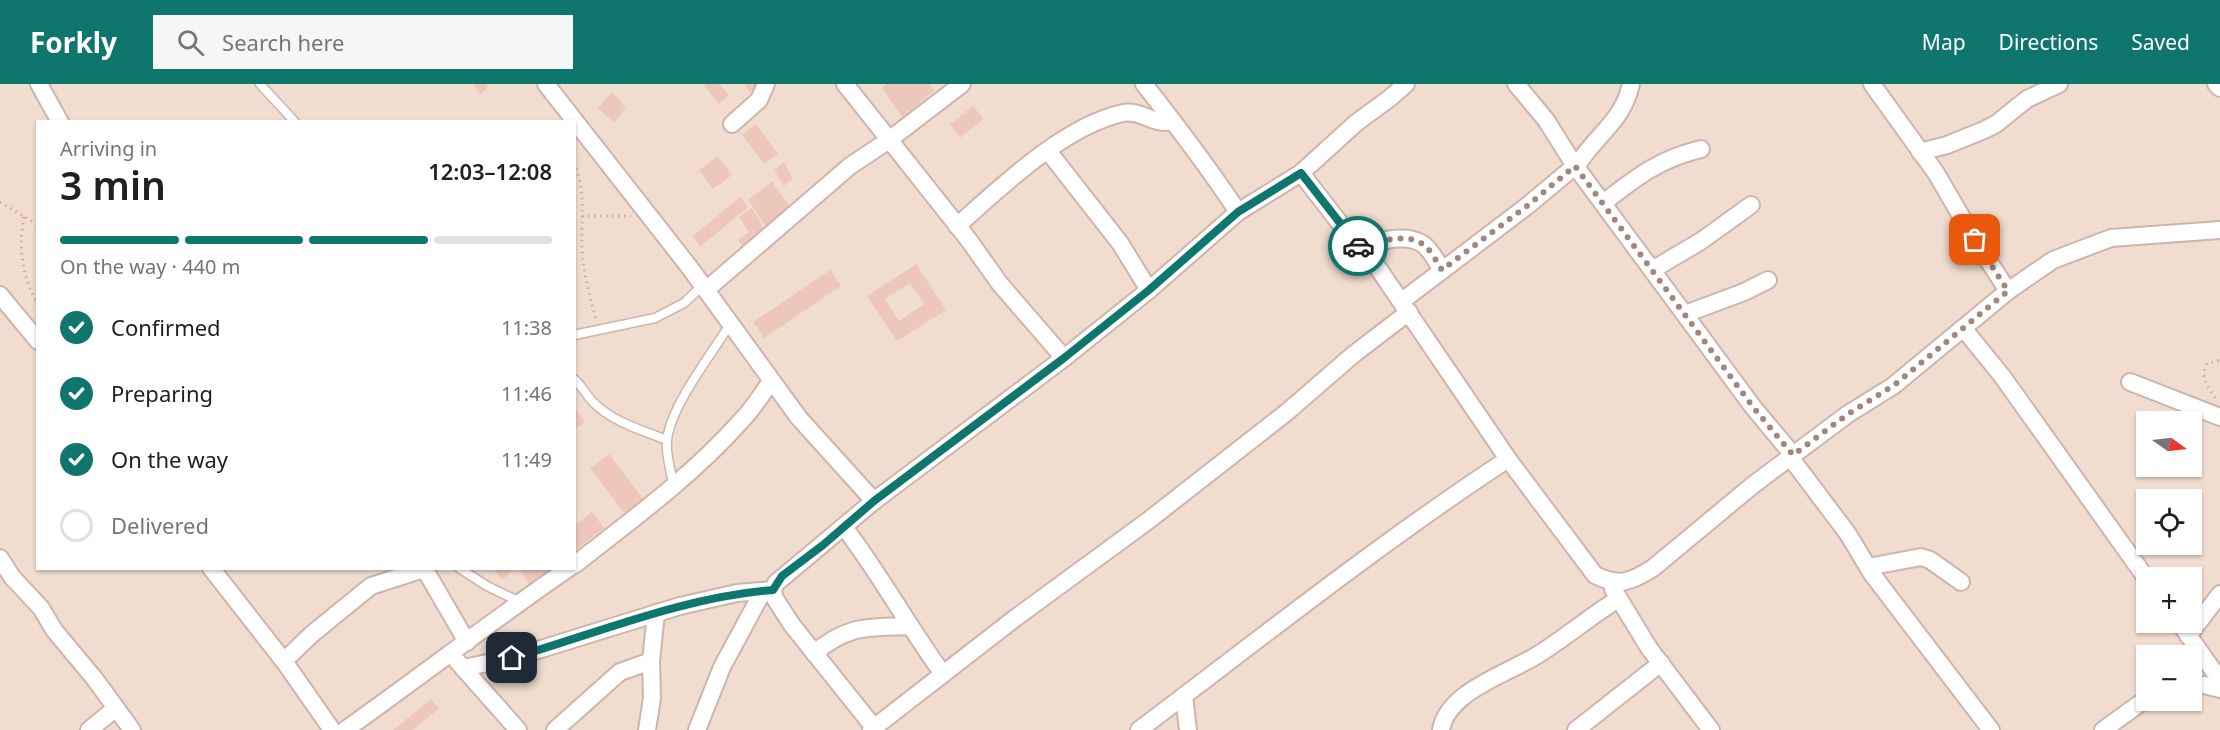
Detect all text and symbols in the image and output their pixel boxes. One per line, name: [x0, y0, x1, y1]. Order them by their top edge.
search box: [153, 15, 573, 69]
text: Forkly: [30, 23, 117, 61]
icon: search: [174, 26, 207, 59]
text: Search here: [222, 27, 345, 57]
text: Map: [1922, 28, 1966, 56]
text: Directions: [1999, 28, 2098, 56]
text: Saved: [2131, 28, 2190, 56]
text: Arriving in: [60, 135, 157, 162]
text: 12:03–12:08: [428, 156, 552, 186]
text: 3 min: [60, 158, 166, 211]
pin: [1949, 214, 2000, 265]
courier: [1328, 216, 1388, 276]
icon: bag: [1958, 223, 1991, 256]
icon: car: [1342, 230, 1375, 263]
text: On the way · 440 m: [60, 253, 240, 280]
icon: check: [60, 311, 93, 344]
text: Confirmed: [111, 312, 221, 342]
text: 11:38: [501, 314, 552, 341]
icon: check: [60, 377, 93, 410]
text: Preparing: [111, 378, 213, 408]
text: 11:46: [501, 380, 552, 407]
north arrow: [2136, 411, 2202, 477]
map controls: [2136, 411, 2202, 711]
icon: check: [60, 443, 93, 476]
text: On the way: [111, 444, 228, 474]
text: 11:49: [501, 446, 552, 473]
button: locate: [2136, 489, 2202, 555]
text: Delivered: [111, 510, 209, 540]
button: +: [2136, 567, 2202, 633]
pin: [486, 632, 537, 683]
icon: home: [495, 641, 528, 674]
button: −: [2136, 645, 2202, 711]

